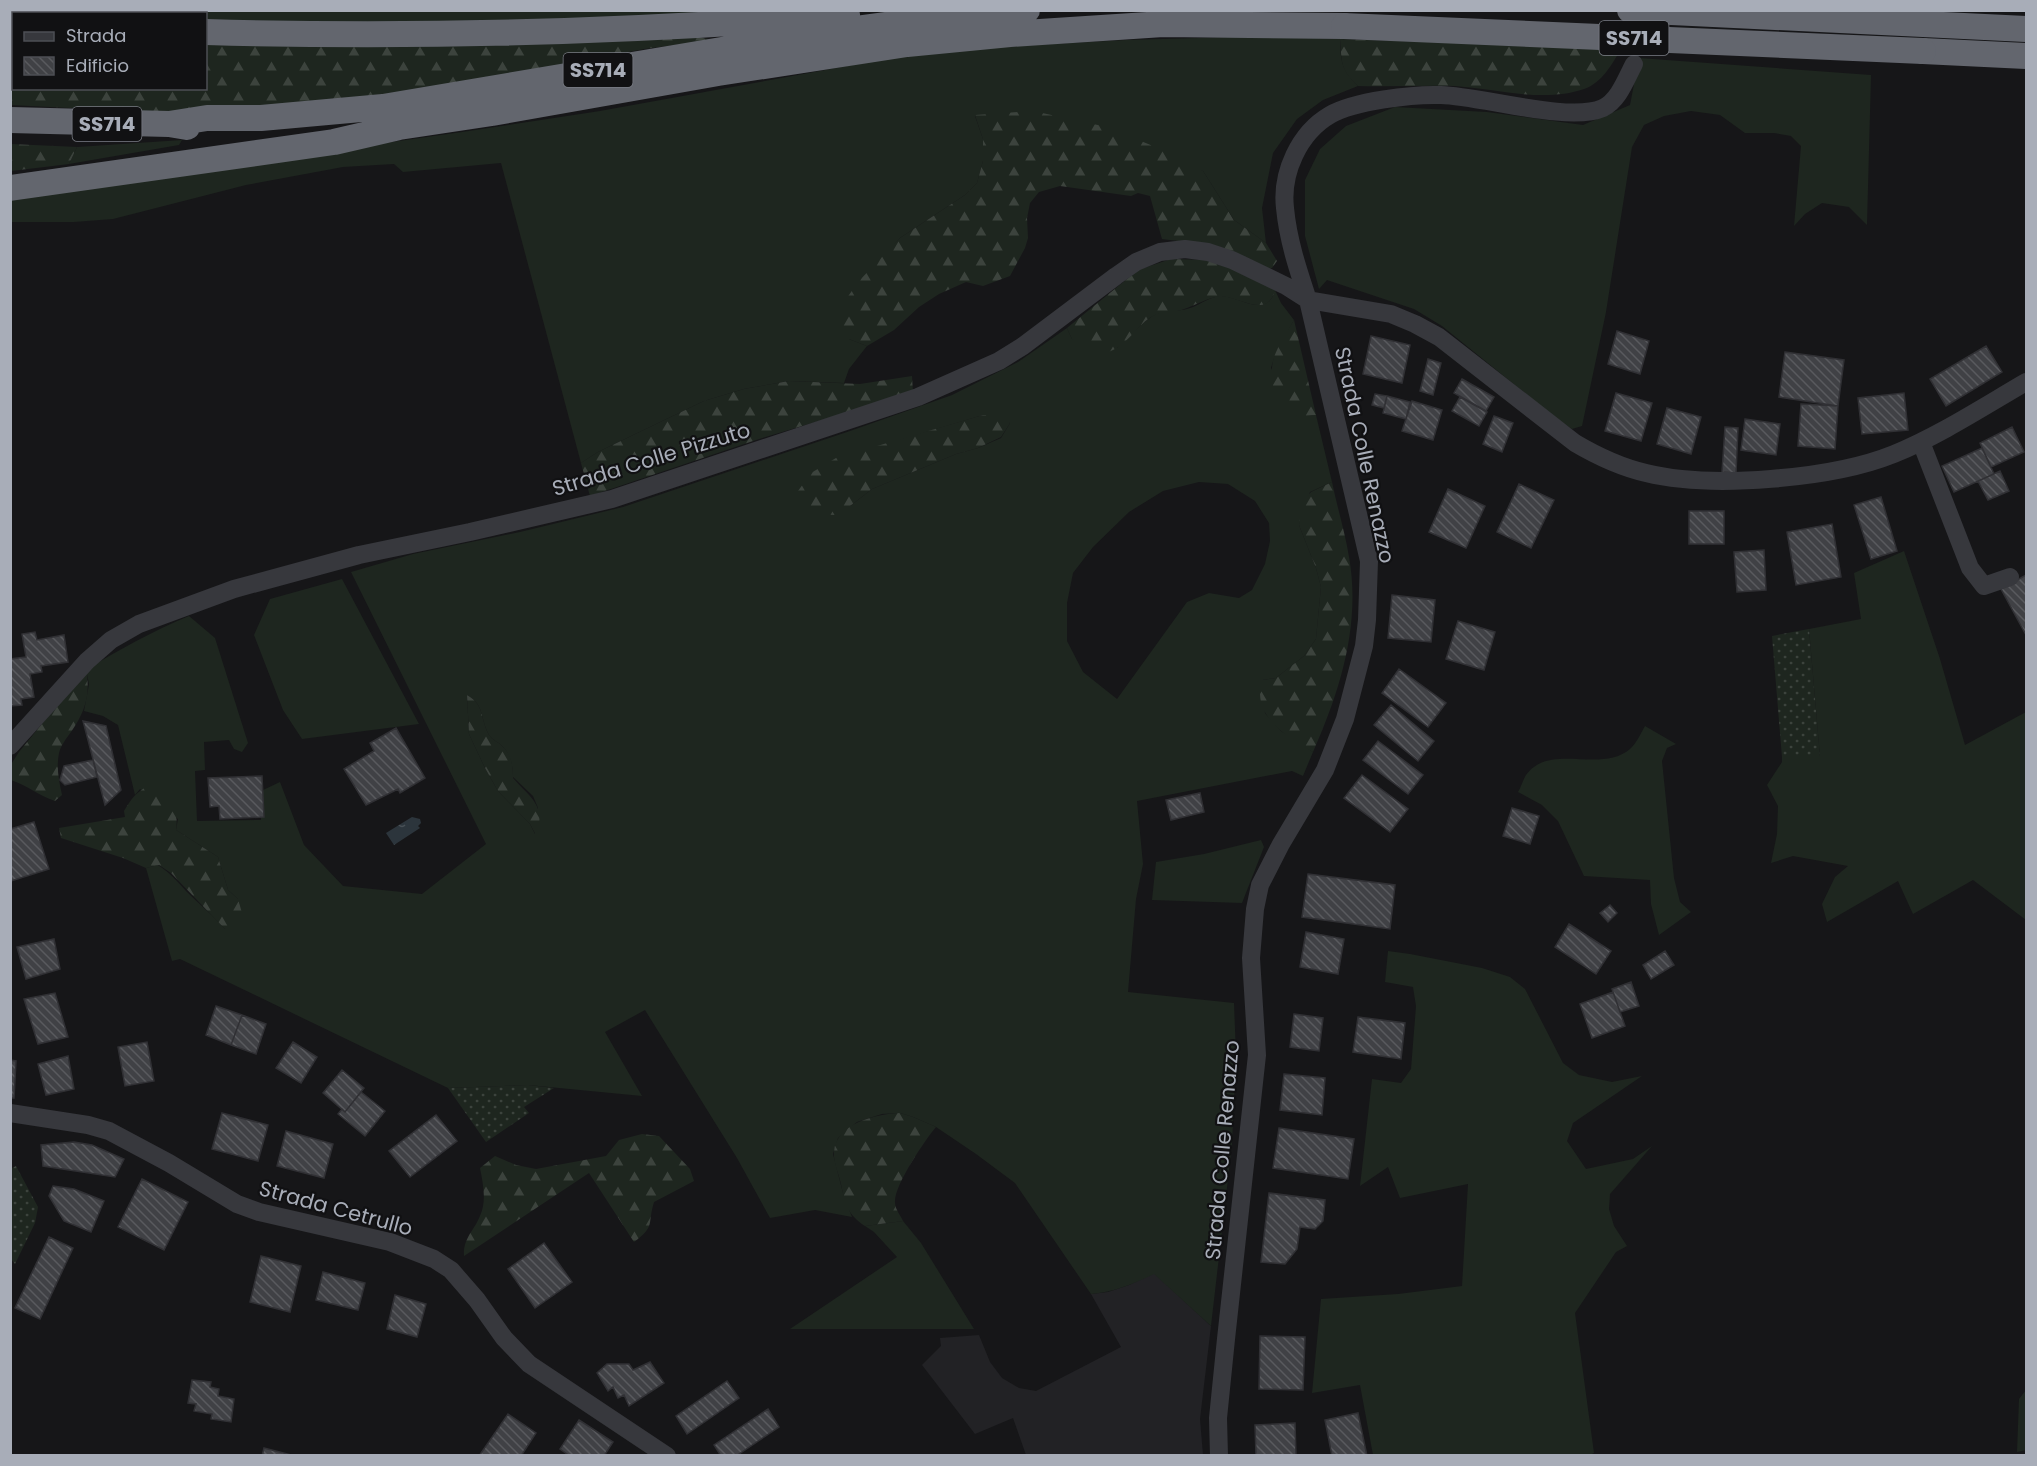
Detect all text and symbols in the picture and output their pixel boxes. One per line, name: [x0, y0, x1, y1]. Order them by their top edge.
legend: [12, 12, 207, 90]
road number: SS714: [1600, 21, 1668, 55]
text: Strada: [66, 23, 126, 48]
text: Edificio: [66, 53, 129, 78]
road number: SS714: [564, 53, 632, 87]
road number: SS714: [72, 107, 142, 141]
street label: Strada Colle Renazzo: [1328, 344, 1402, 566]
street label: Strada Colle Pizzuto: [548, 415, 754, 503]
street label: Strada Colle Renazzo: [1198, 1039, 1246, 1261]
street label: Strada Cetrullo: [256, 1174, 416, 1242]

